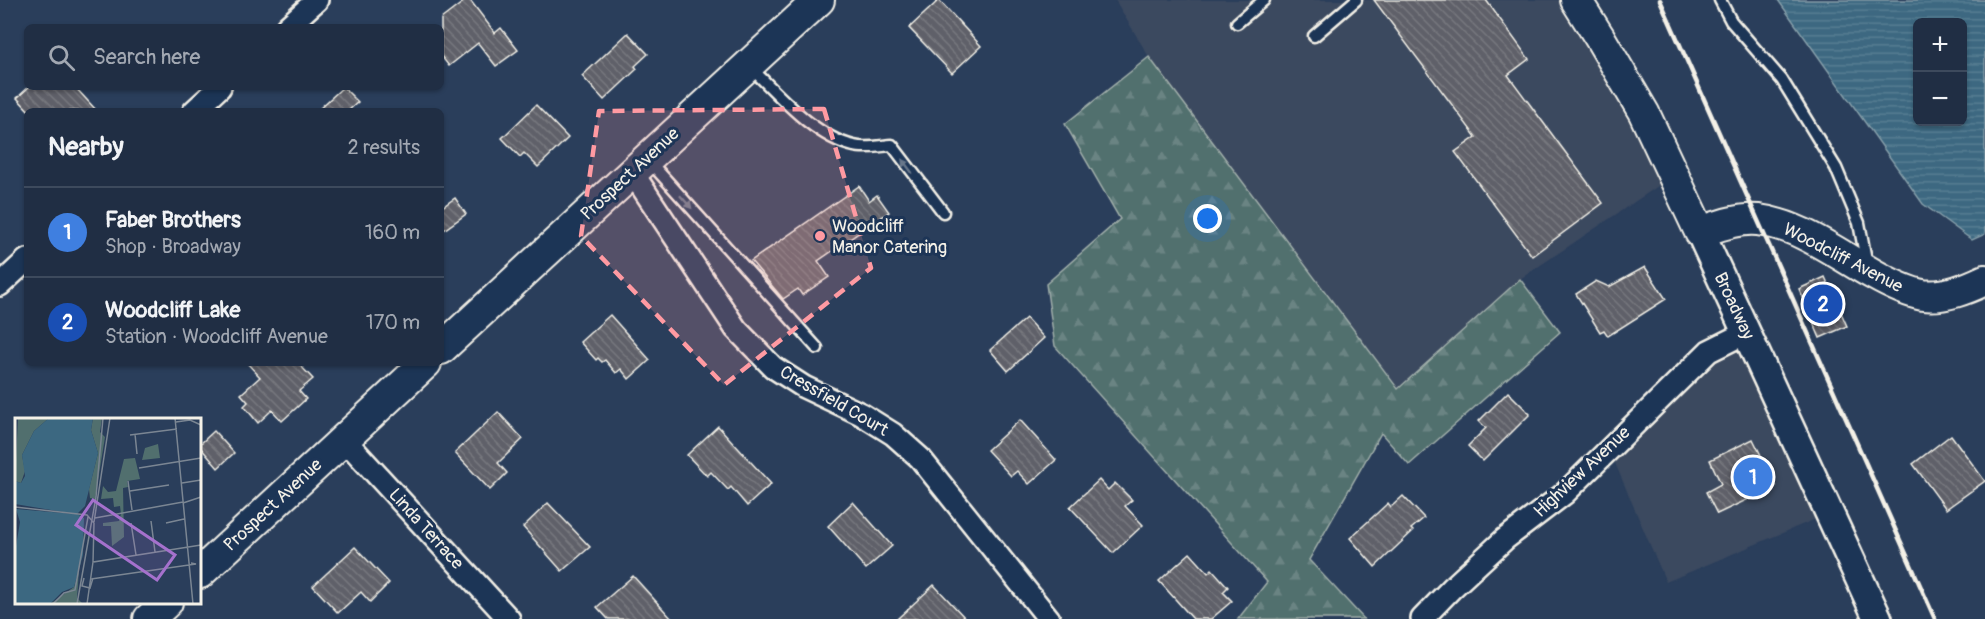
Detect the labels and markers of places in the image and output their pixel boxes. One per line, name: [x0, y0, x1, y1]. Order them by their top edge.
place label: Woodcliff Manor Catering: [832, 215, 947, 259]
marker: Woodcliff Manor Catering: [813, 229, 827, 243]
pin: 2: [1804, 282, 1842, 326]
pin: 1: [1734, 454, 1772, 500]

